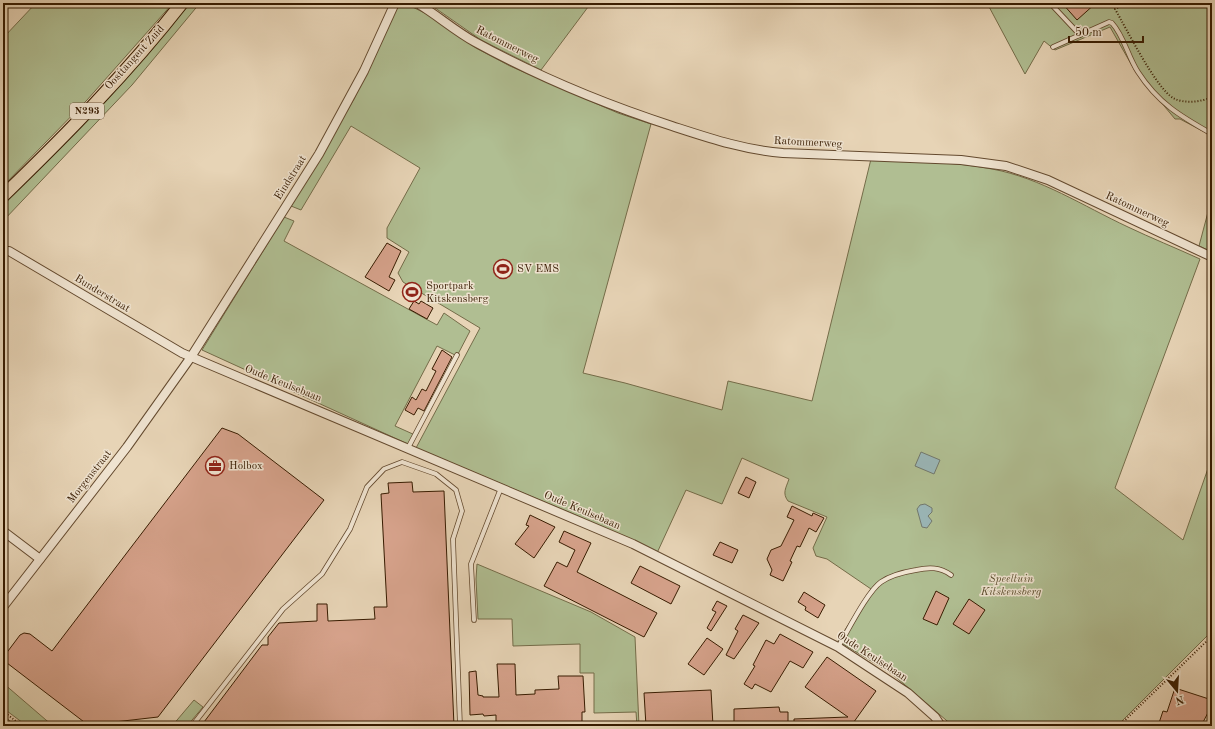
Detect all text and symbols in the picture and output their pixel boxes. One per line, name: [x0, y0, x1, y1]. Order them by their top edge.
scale bar: [1069, 18, 1143, 44]
street label: Oosttangent Zuid: [103, 23, 167, 92]
street label: Ratommerweg: [474, 25, 540, 66]
text: 50 m: [1075, 26, 1102, 39]
road number: N293: [70, 103, 104, 119]
street label: Ratommerweg: [773, 136, 843, 150]
street label: Eindstraat: [273, 154, 309, 202]
street label: Ratommerweg: [1104, 191, 1170, 230]
sports icon: SV EMS: [492, 258, 514, 280]
place label: SV EMS: [517, 264, 559, 275]
street label: Bunderstraat: [72, 273, 132, 315]
sports icon: Sportpark Kitskensberg: [401, 281, 423, 303]
place label: Sportpark Kitskensberg: [426, 281, 489, 305]
street label: Oude Keulsebaan: [243, 364, 323, 404]
street label: Morgenstraat: [66, 448, 114, 506]
office icon: Holbox: [204, 455, 226, 477]
place label: Holbox: [229, 461, 263, 472]
street label: Oude Keulsebaan: [542, 490, 622, 532]
park label: Speeltuin Kitskensberg: [980, 574, 1042, 598]
street label: Oude Keulsebaan: [835, 630, 909, 684]
north arrow: [1157, 671, 1197, 711]
text: N: [1173, 693, 1185, 706]

